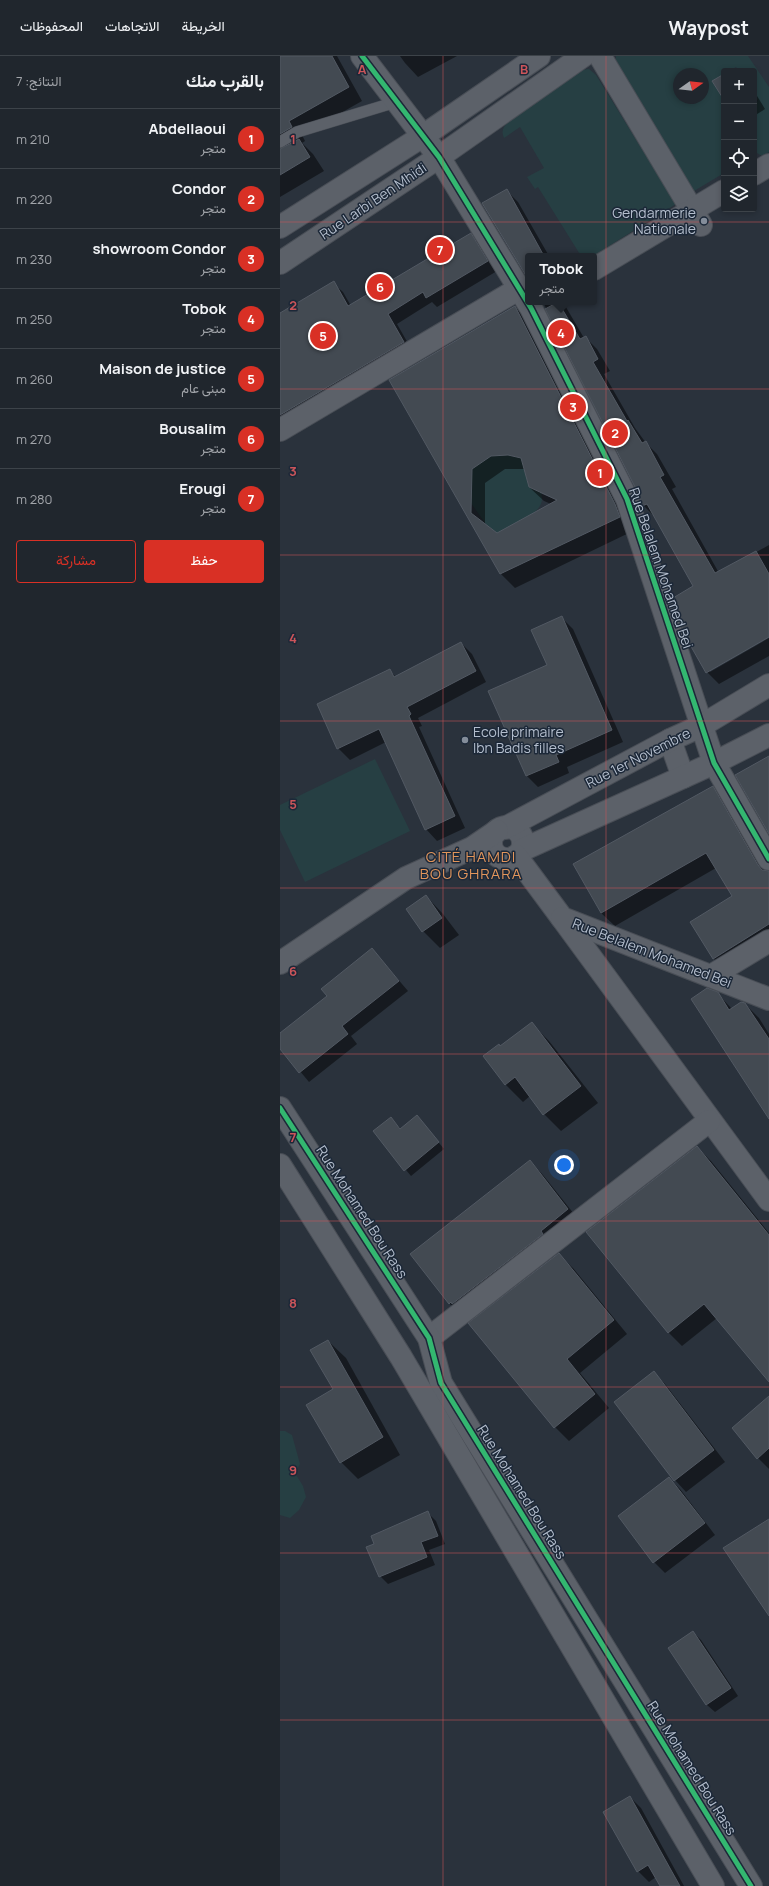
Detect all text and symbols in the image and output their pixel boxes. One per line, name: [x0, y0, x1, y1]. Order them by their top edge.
text: Waypost: [669, 15, 749, 41]
text: المحفوظات: [20, 16, 83, 35]
text: الاتجاهات: [105, 16, 159, 35]
text: الخريطة: [181, 16, 225, 35]
text: A: [358, 60, 367, 78]
text: B: [520, 60, 528, 78]
north arrow: [673, 68, 709, 104]
map controls: [721, 68, 757, 212]
button: +: [721, 68, 757, 104]
text: بالقرب منك: [186, 69, 264, 92]
text: النتائج: 7: [16, 72, 61, 90]
button: −: [721, 104, 757, 140]
text: Abdellaoui: [149, 118, 226, 139]
text: 210 m: [16, 130, 50, 148]
text: 1: [248, 130, 254, 148]
text: 1: [290, 130, 296, 148]
text: متجر: [201, 139, 226, 157]
button: locate: [721, 140, 757, 176]
street label: Rue Larbi Ben Mhidi: [316, 158, 430, 243]
button: layers: [721, 176, 757, 212]
text: Condor: [172, 178, 226, 199]
text: 220 m: [16, 190, 52, 208]
text: 2: [247, 190, 255, 208]
text: متجر: [201, 199, 226, 217]
place label: Gendarmerie Nationale: [612, 203, 696, 238]
marker: Gendarmerie Nationale: [699, 216, 709, 226]
pin: 7: [427, 235, 453, 265]
text: showroom Condor: [93, 238, 226, 259]
text: 230 m: [16, 250, 52, 268]
text: 3: [247, 250, 255, 268]
popup: [525, 253, 597, 305]
text: Tobok: [539, 258, 583, 279]
text: متجر: [201, 259, 226, 277]
pin: 6: [367, 272, 393, 302]
text: متجر: [539, 279, 565, 297]
text: 2: [289, 296, 297, 314]
text: Tobok: [182, 298, 226, 319]
text: 250 m: [16, 310, 53, 328]
text: 4: [247, 310, 255, 328]
pin: 4: [548, 318, 574, 348]
text: متجر: [201, 319, 226, 337]
pin: 5: [310, 321, 336, 351]
text: Maison de justice: [99, 358, 226, 379]
text: 260 m: [16, 370, 53, 388]
text: 5: [247, 370, 255, 388]
text: مبنى عام: [181, 379, 226, 397]
pin: 3: [560, 392, 586, 422]
text: Bousalim: [159, 418, 226, 439]
pin: 2: [602, 418, 628, 448]
text: 270 m: [16, 430, 52, 448]
text: 6: [247, 430, 255, 448]
text: متجر: [201, 439, 226, 457]
pin: 1: [587, 458, 613, 488]
text: 3: [289, 462, 297, 480]
text: Erougi: [179, 478, 226, 499]
street label: Rue Belalem Mohamed Bei: [625, 485, 698, 651]
text: 280 m: [16, 490, 53, 508]
text: 7: [248, 490, 254, 508]
text: متجر: [201, 499, 226, 517]
button: مشاركة: [16, 540, 136, 583]
button: حفظ: [144, 540, 264, 583]
text: 4: [289, 629, 297, 647]
place label: Ecole primaire Ibn Badis filles: [473, 722, 564, 757]
street label: Rue 1er Novembre: [582, 723, 693, 792]
marker: Ecole primaire Ibn Badis filles: [460, 735, 470, 745]
text: 5: [289, 795, 297, 813]
district label: CITÉ HAMDI BOU GHRARA: [420, 846, 522, 884]
street label: Rue Belalem Mohamed Bei: [570, 913, 735, 992]
text: 6: [289, 962, 297, 980]
text: 7: [290, 1128, 297, 1146]
street label: Rue Mohamed Bou Rass: [312, 1142, 413, 1282]
your location: [554, 1155, 574, 1175]
text: 8: [289, 1294, 297, 1312]
street label: Rue Mohamed Bou Rass: [473, 1421, 571, 1562]
text: 9: [289, 1461, 297, 1479]
street label: Rue Mohamed Bou Rass: [643, 1697, 741, 1838]

